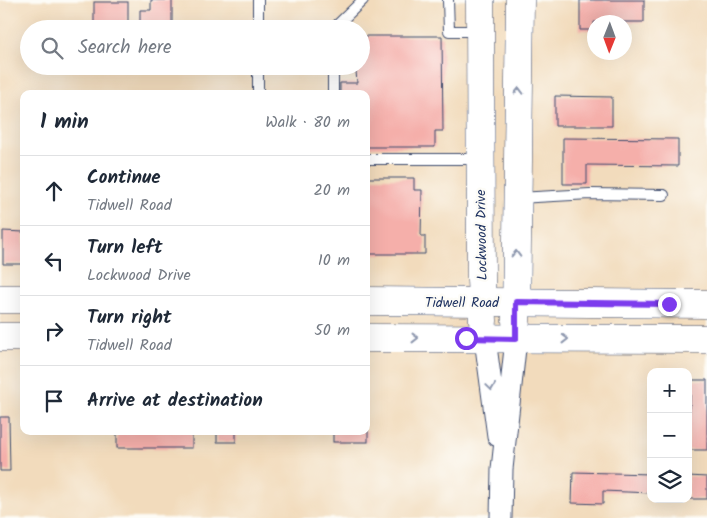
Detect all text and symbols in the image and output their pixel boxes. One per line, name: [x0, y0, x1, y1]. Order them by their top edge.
north arrow: [587, 15, 632, 60]
search box: [20, 20, 370, 75]
text: Search here: [78, 33, 172, 63]
icon: search: [38, 34, 66, 62]
one-way arrow: [513, 87, 524, 95]
text: 1 min: [40, 106, 89, 139]
text: Walk · 80 m: [265, 110, 350, 135]
text: Continue: [87, 163, 160, 193]
icon: ahead: [40, 177, 68, 205]
text: 20 m: [314, 178, 350, 203]
street label: Lockwood Drive: [470, 189, 494, 281]
text: Tidwell Road: [87, 193, 172, 218]
text: Turn left: [87, 233, 162, 263]
icon: left: [40, 247, 68, 275]
text: 10 m: [318, 248, 350, 273]
one-way arrow: [511, 249, 521, 257]
text: Lockwood Drive: [87, 263, 191, 288]
street label: Tidwell Road: [425, 292, 500, 314]
route end: [658, 293, 681, 316]
text: Turn right: [87, 303, 172, 333]
icon: right: [40, 317, 68, 345]
text: 50 m: [314, 318, 350, 343]
route start: [455, 327, 478, 350]
text: Tidwell Road: [87, 333, 172, 358]
one-way arrow: [412, 333, 419, 343]
one-way arrow: [561, 334, 569, 344]
map controls: [647, 368, 692, 503]
button: +: [647, 368, 692, 413]
one-way arrow: [485, 384, 496, 392]
text: Arrive at destination: [87, 386, 263, 416]
icon: arrive: [40, 387, 68, 415]
button: −: [647, 413, 692, 458]
button: layers: [647, 458, 692, 503]

